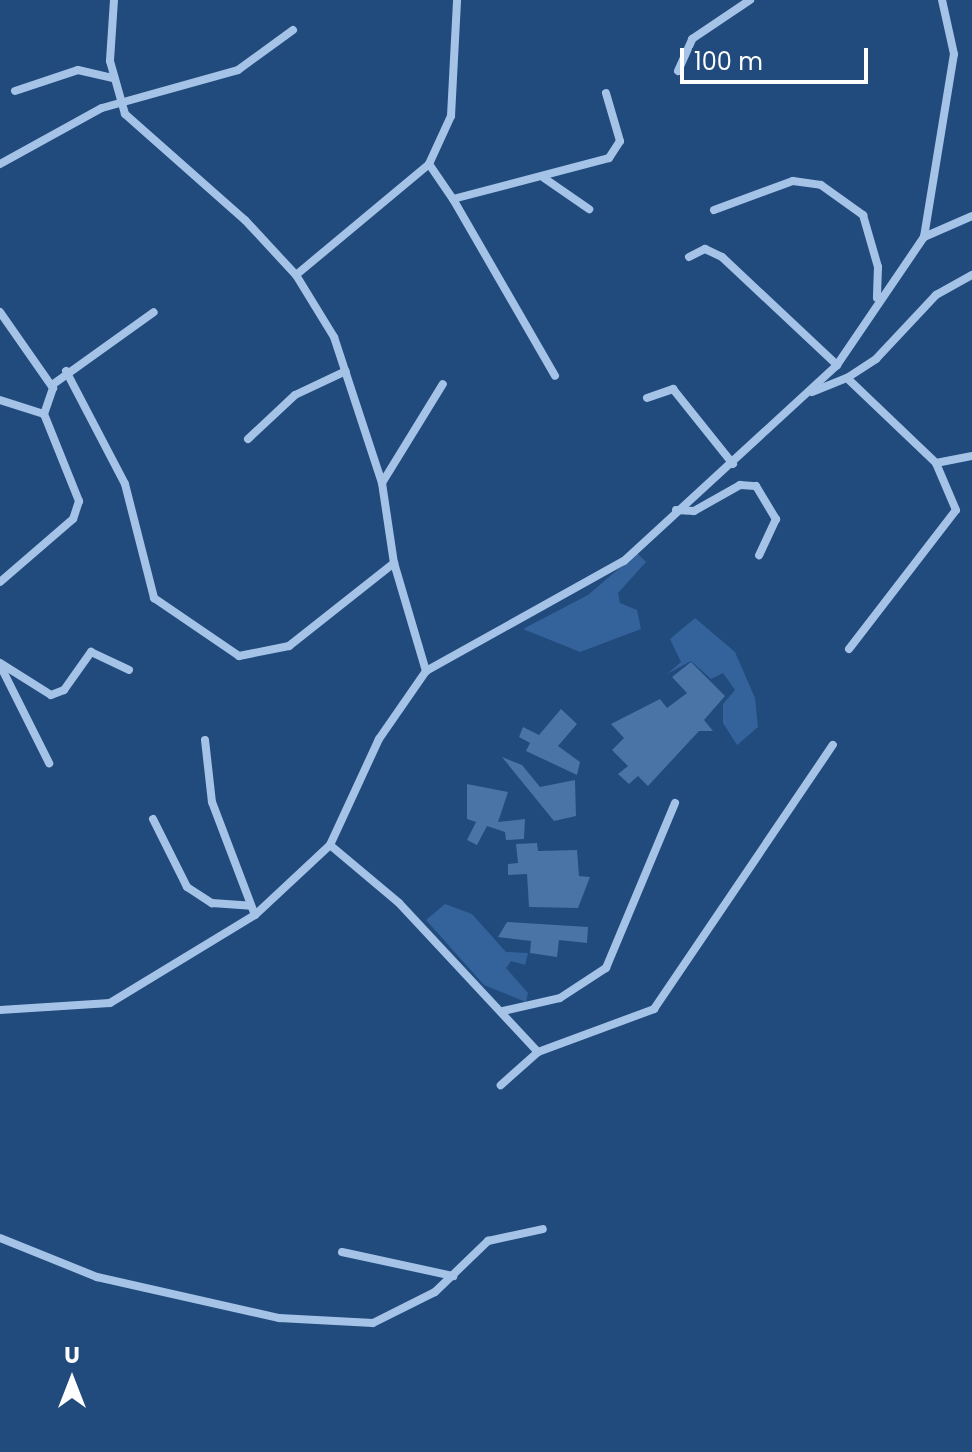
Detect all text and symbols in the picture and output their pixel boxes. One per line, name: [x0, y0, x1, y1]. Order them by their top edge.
scale bar: [684, 32, 872, 82]
text: 100 m: [694, 45, 763, 78]
north arrow: [32, 1340, 112, 1420]
text: U: [64, 1340, 80, 1371]

